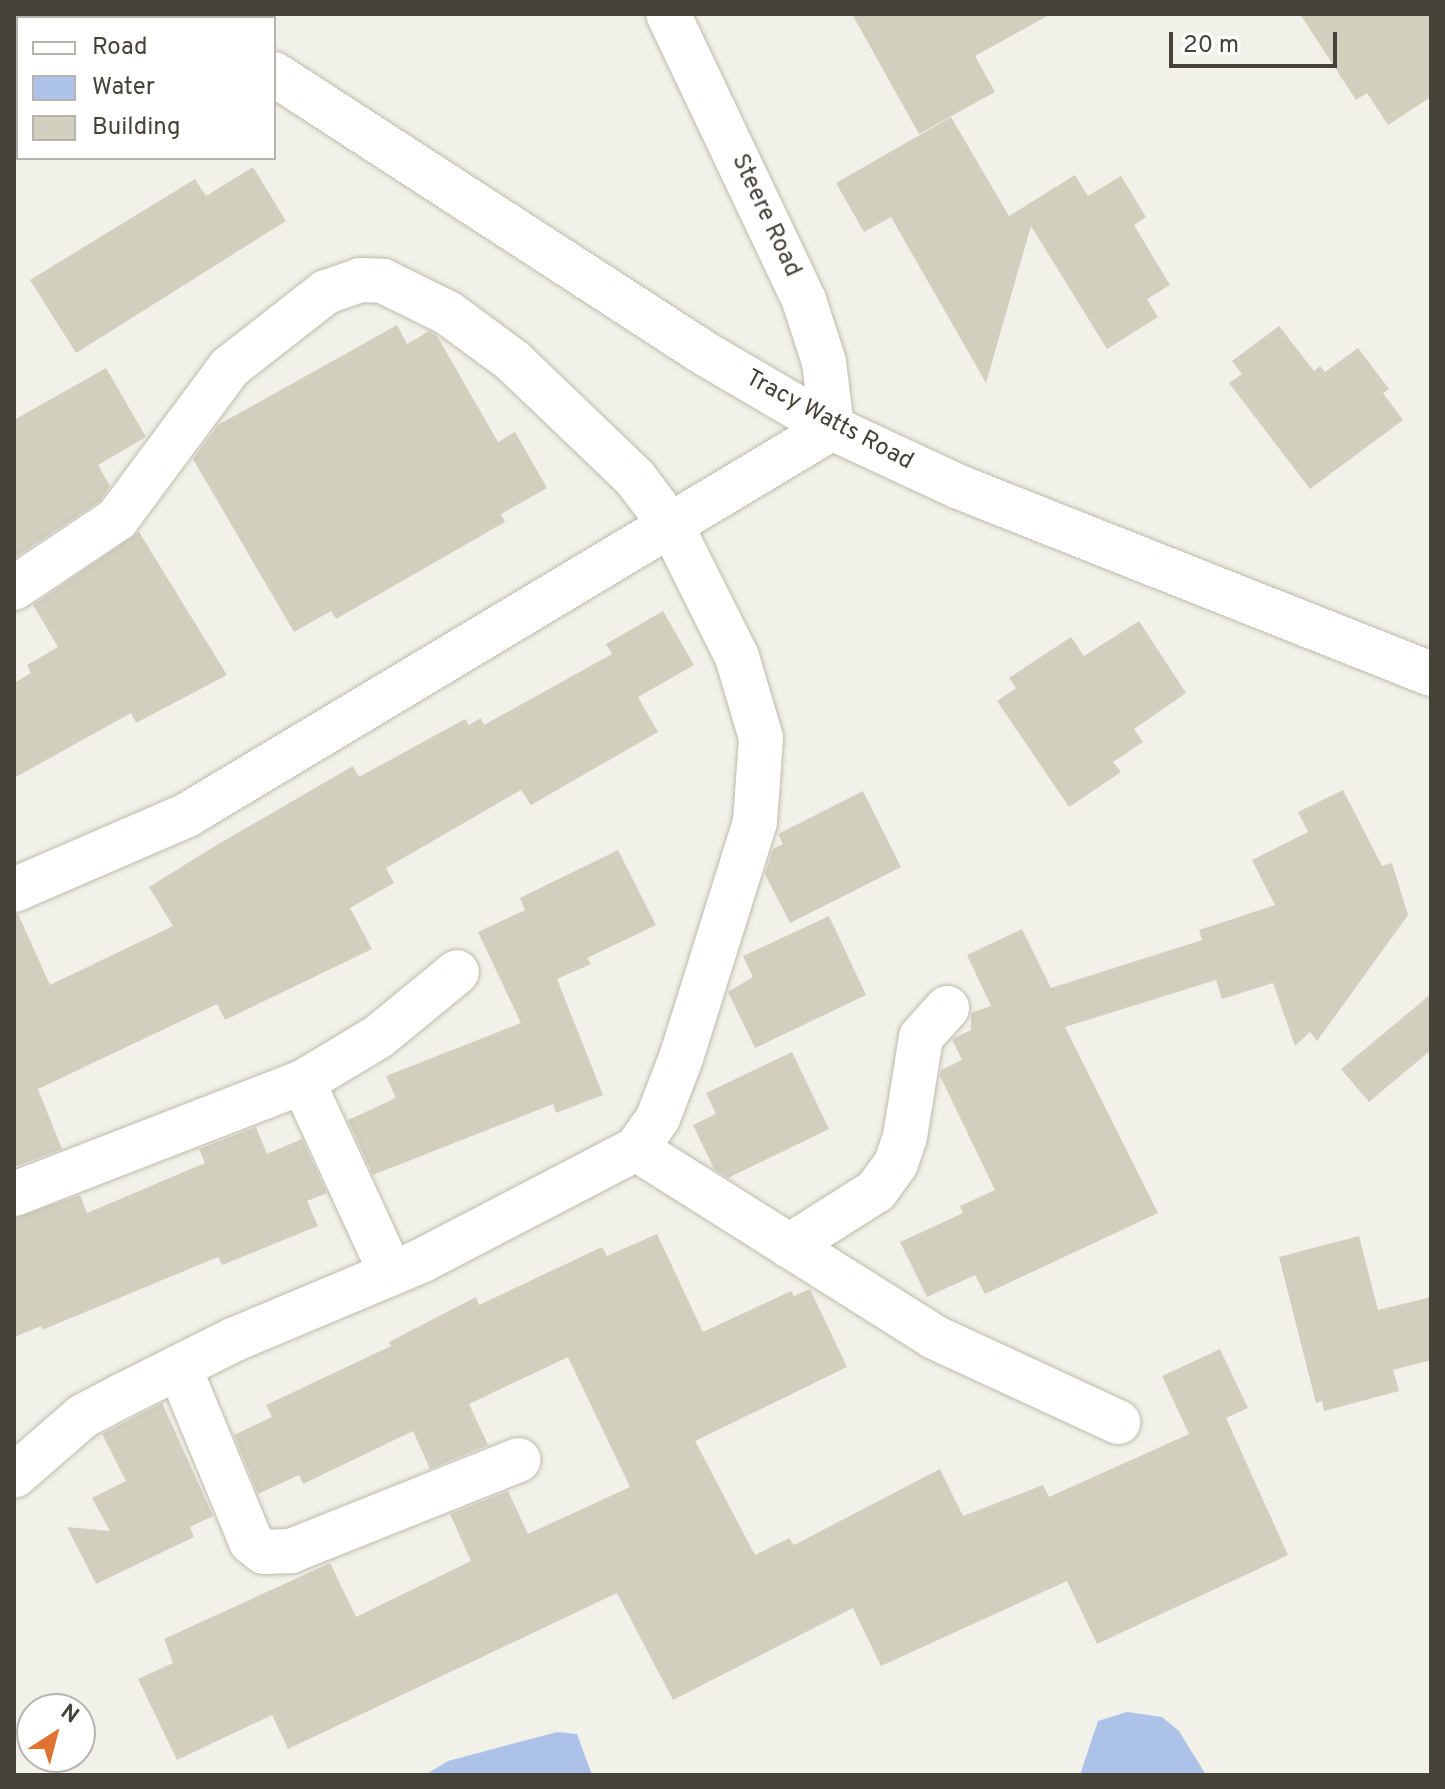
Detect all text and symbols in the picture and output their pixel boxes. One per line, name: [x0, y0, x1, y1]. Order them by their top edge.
legend: [16, 16, 276, 160]
scale bar: [1173, 16, 1341, 66]
text: 20 m: [1183, 31, 1239, 61]
text: Road: [92, 33, 148, 63]
text: Water: [92, 73, 155, 103]
text: Building: [92, 113, 181, 143]
street label: Steere Road: [724, 150, 806, 282]
street label: Tracy Watts Road: [740, 365, 918, 477]
north arrow: [16, 1693, 96, 1773]
text: N: [55, 1699, 84, 1730]

